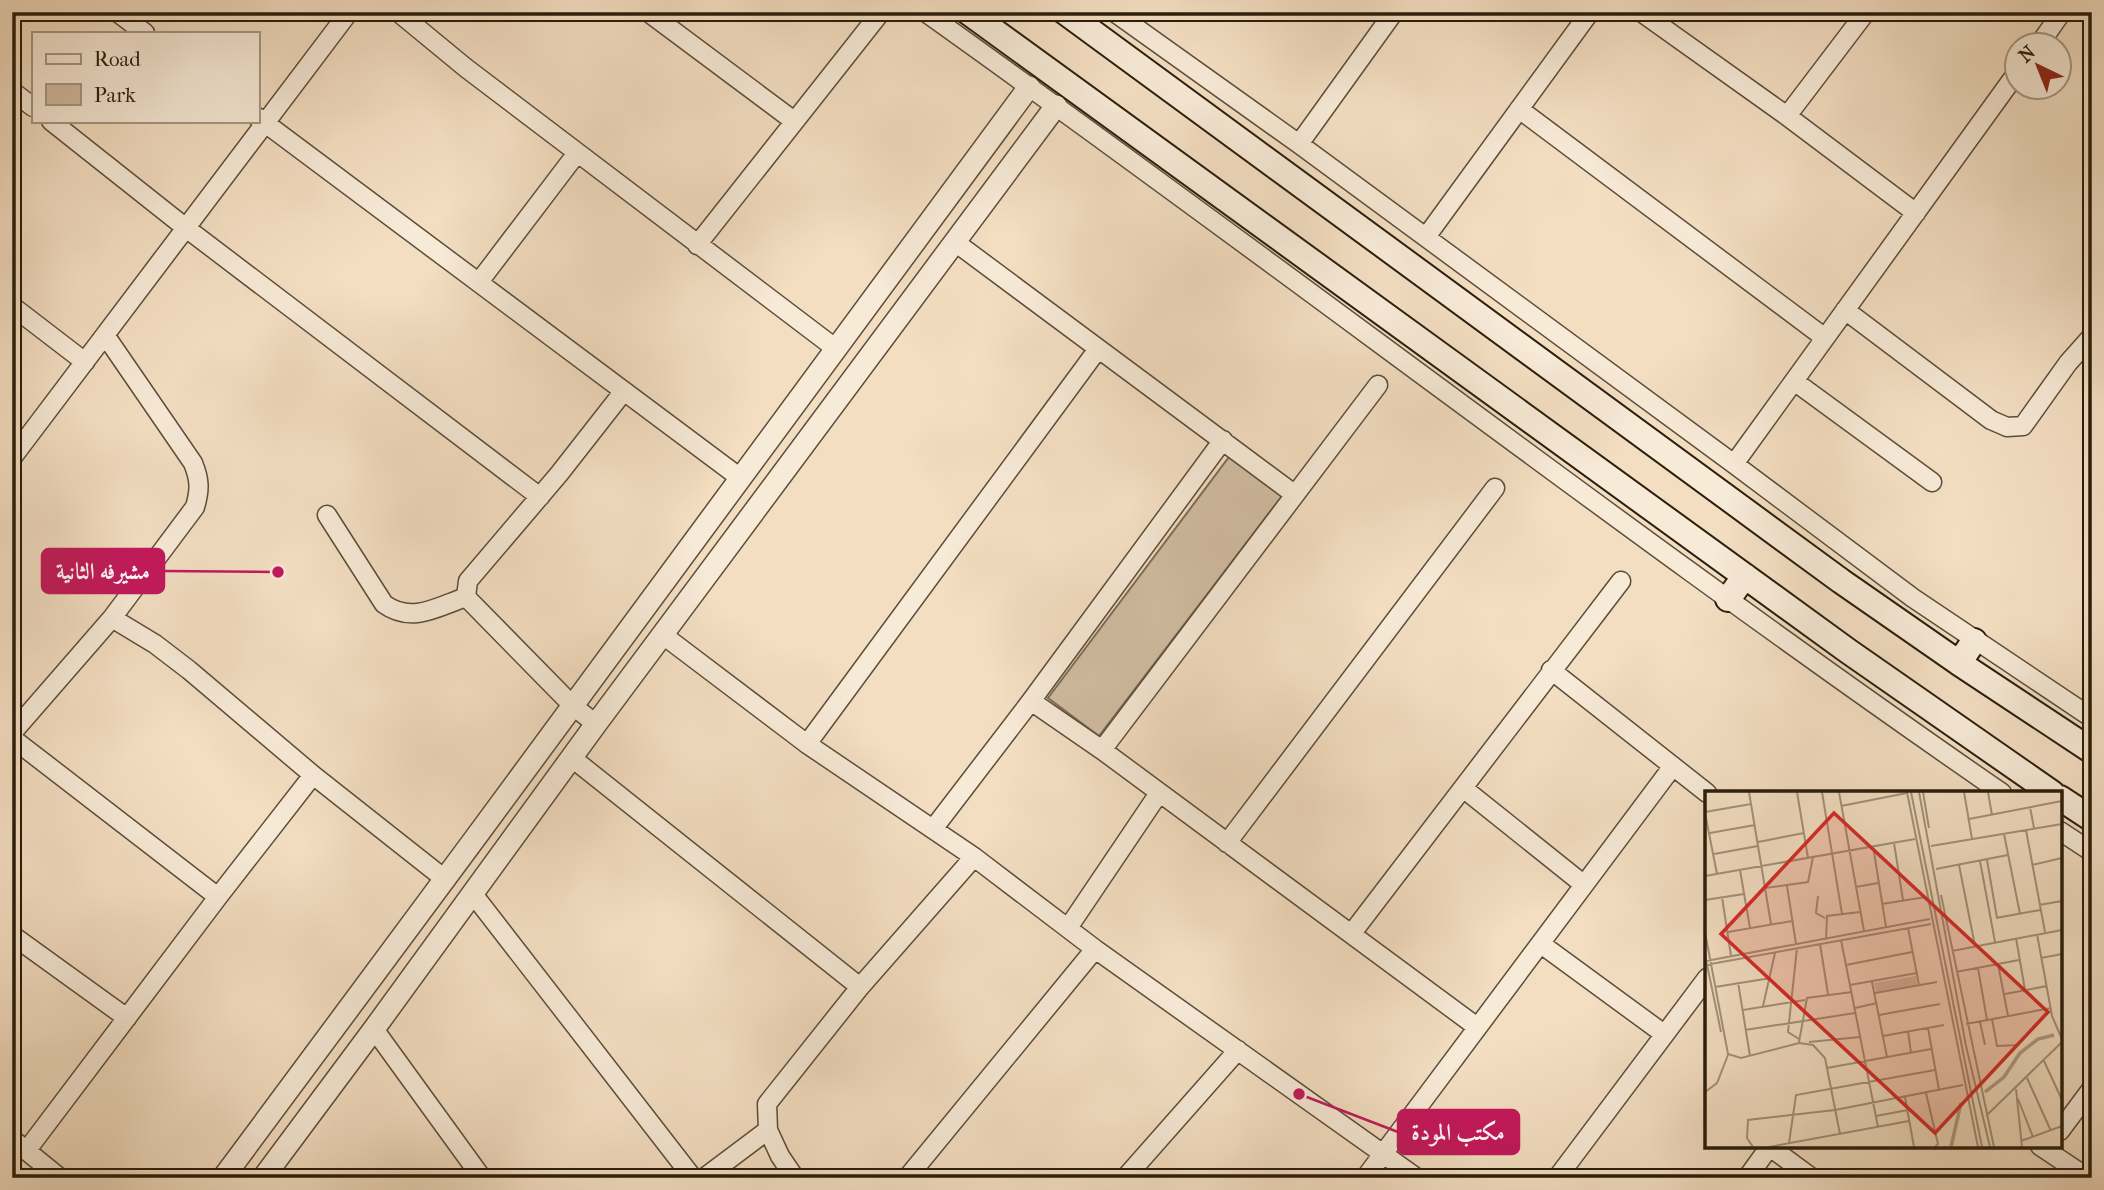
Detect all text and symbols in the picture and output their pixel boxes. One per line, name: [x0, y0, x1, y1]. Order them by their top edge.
legend: [32, 32, 259, 122]
north arrow: [2002, 32, 2072, 102]
text: N: [2014, 41, 2040, 67]
text: Road: [94, 47, 141, 71]
text: Park: [94, 83, 136, 107]
callout: مشيرفه الثانية: [42, 549, 164, 593]
text: مشيرفه الثانية: [56, 558, 150, 585]
inset map: [1705, 791, 2062, 1148]
callout: مكتب المودة: [1398, 1110, 1519, 1154]
text: مكتب المودة: [1411, 1119, 1505, 1147]

